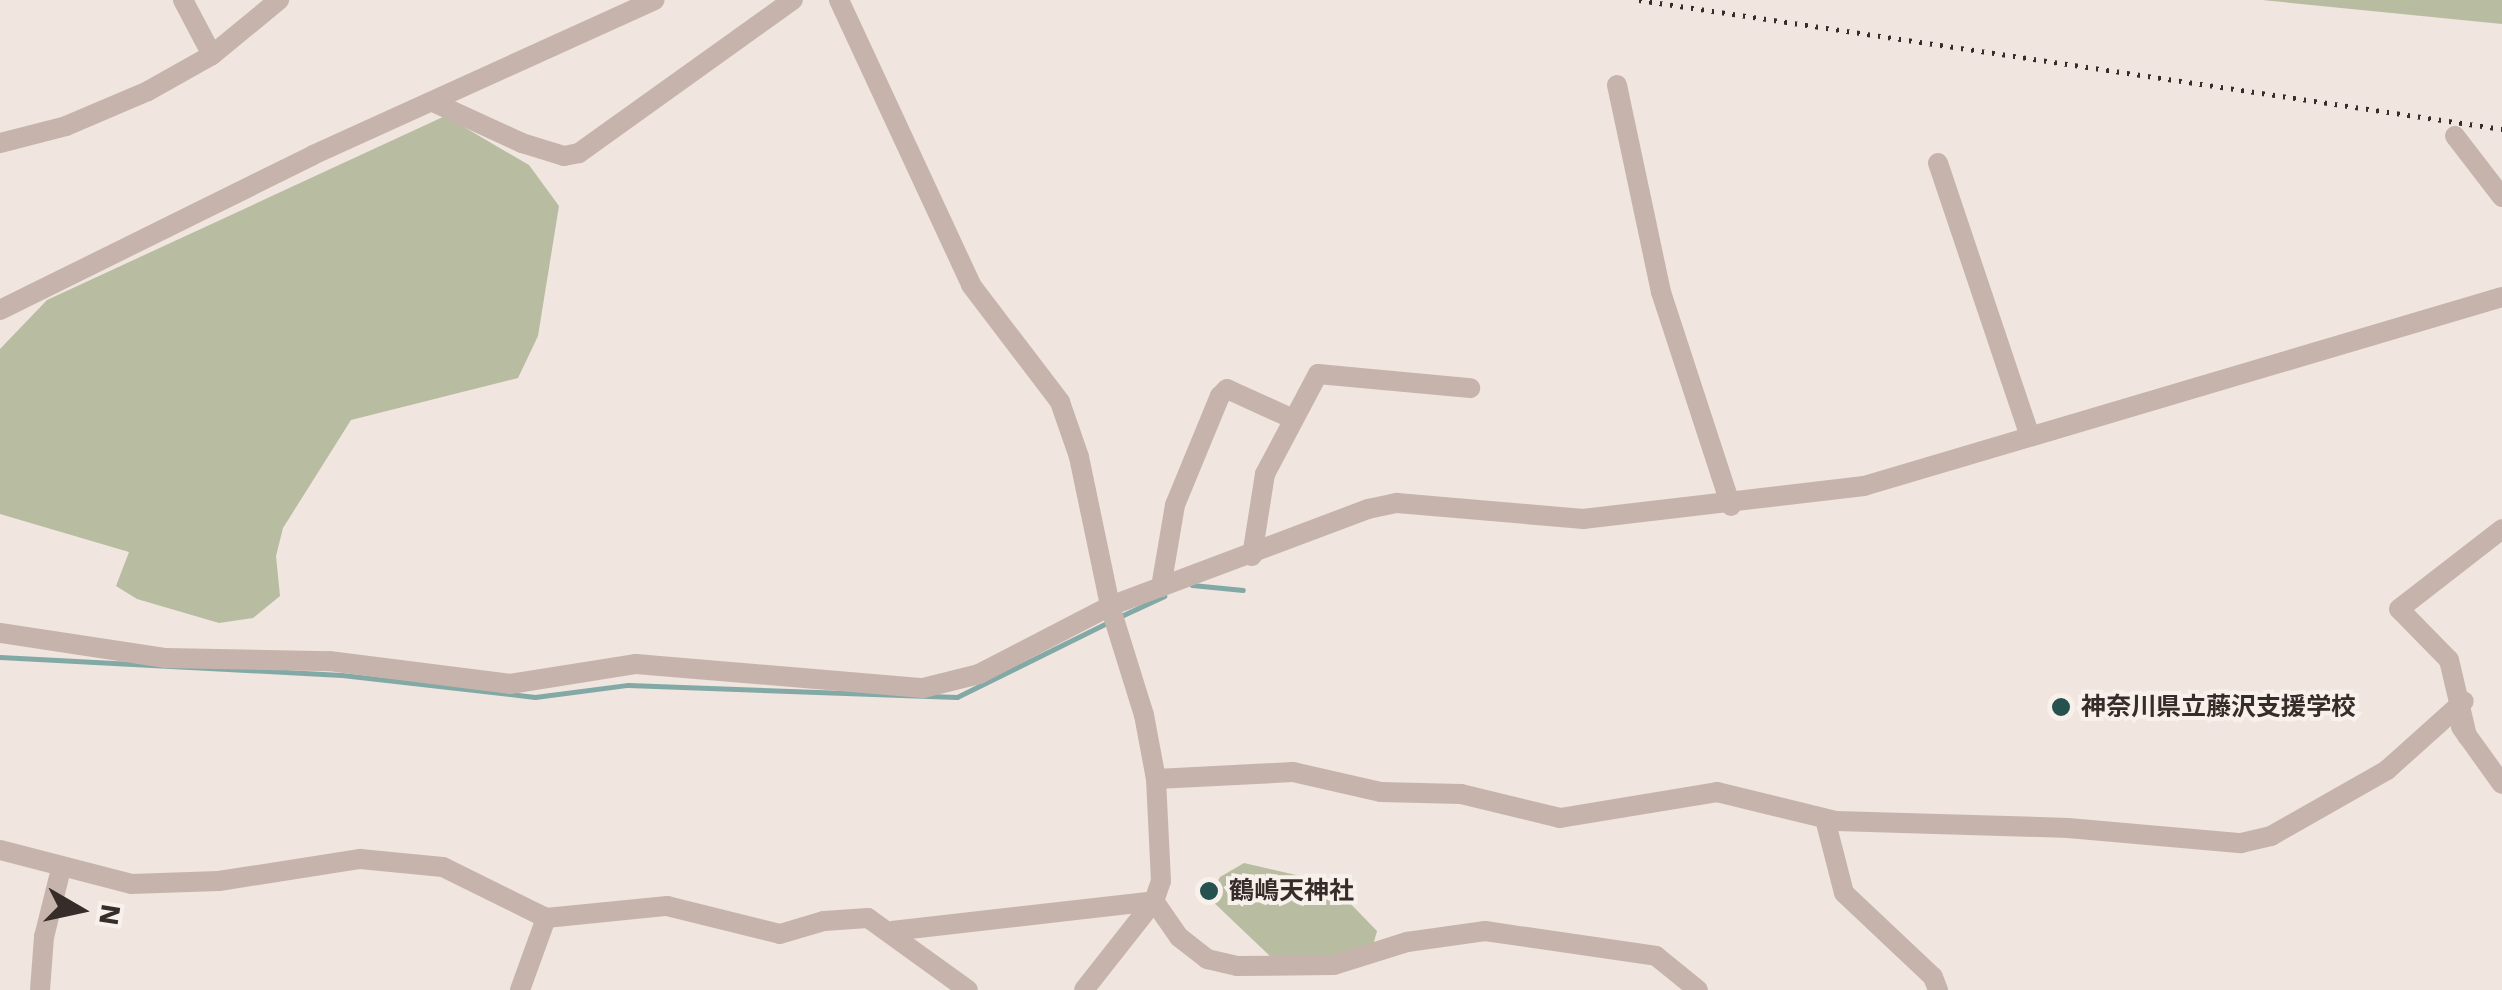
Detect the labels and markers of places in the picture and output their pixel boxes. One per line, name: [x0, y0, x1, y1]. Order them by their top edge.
place label: 神奈川県立藤沢支援学校: [2081, 692, 2356, 722]
marker: 神奈川県立藤沢支援学校: [2050, 696, 2072, 718]
place label: 鶴嶋天神社: [1229, 876, 1354, 906]
marker: 鶴嶋天神社: [1198, 880, 1220, 902]

